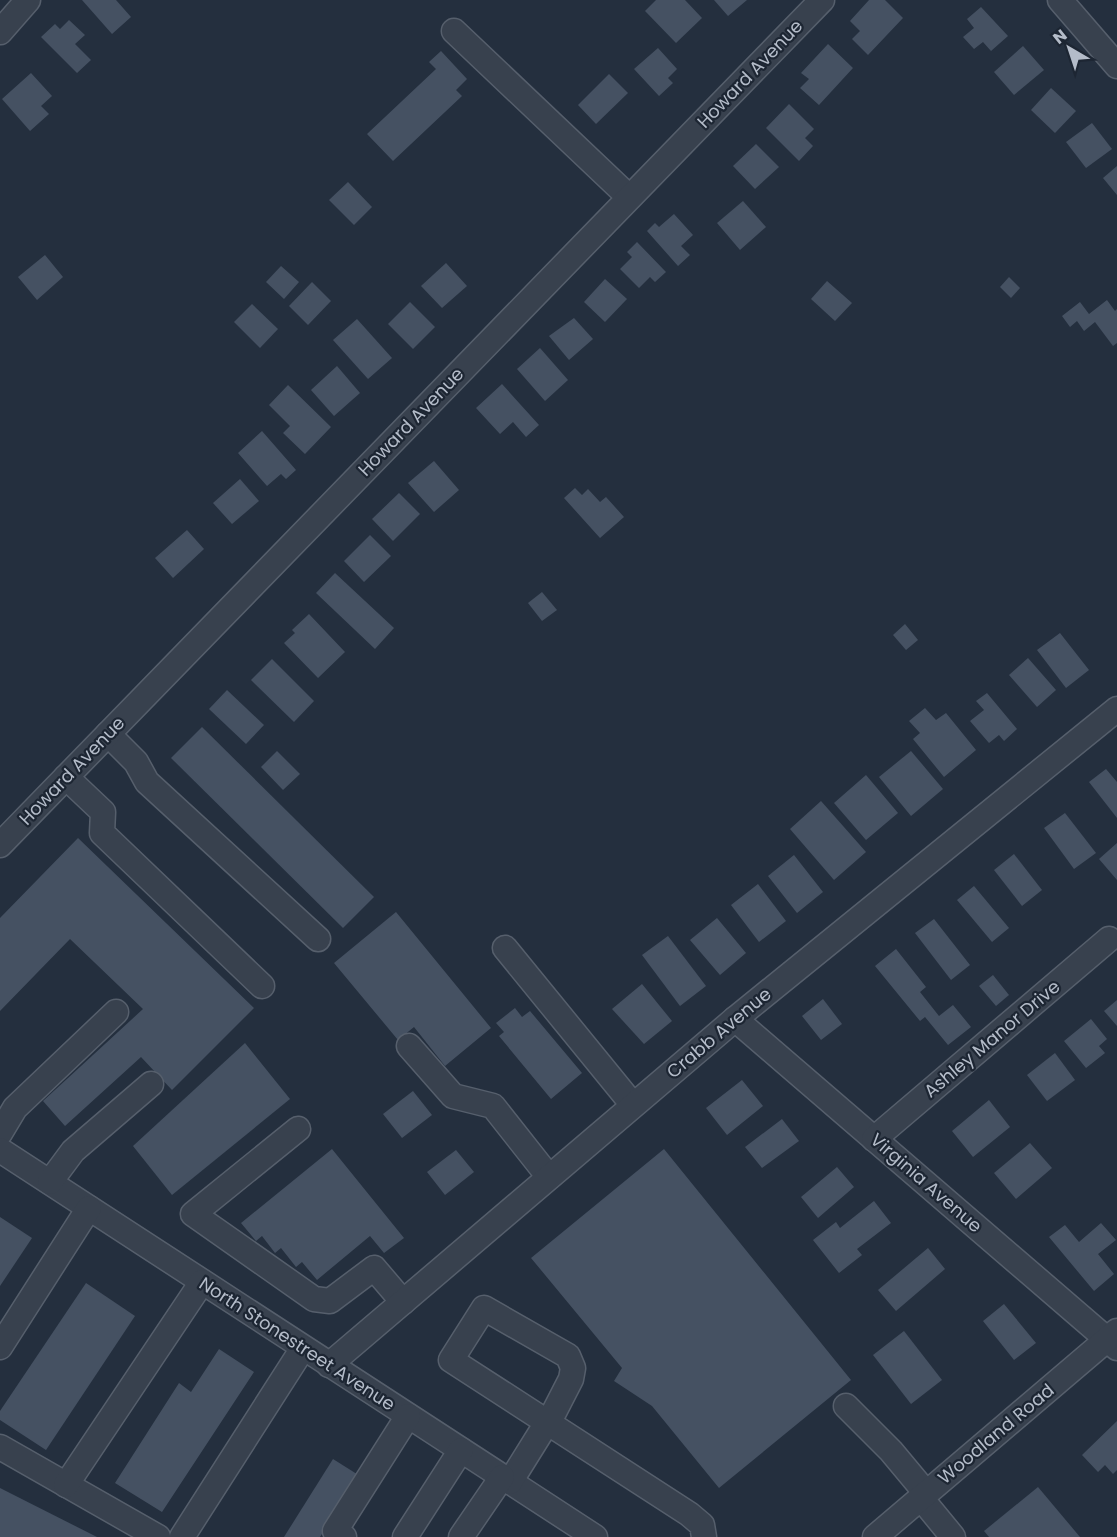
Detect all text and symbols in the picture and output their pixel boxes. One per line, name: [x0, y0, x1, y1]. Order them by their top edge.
street label: Howard Avenue: [691, 14, 808, 133]
north arrow: [1039, 18, 1099, 78]
text: N: [1048, 24, 1072, 49]
street label: Howard Avenue: [352, 362, 469, 481]
street label: Howard Avenue: [13, 711, 130, 830]
street label: Ashley Manor Drive: [918, 974, 1065, 1103]
street label: Crabb Avenue: [661, 981, 776, 1084]
street label: Virginia Avenue: [865, 1127, 988, 1238]
street label: North Stonestreet Avenue: [194, 1271, 400, 1416]
street label: Woodland Road: [932, 1378, 1059, 1490]

